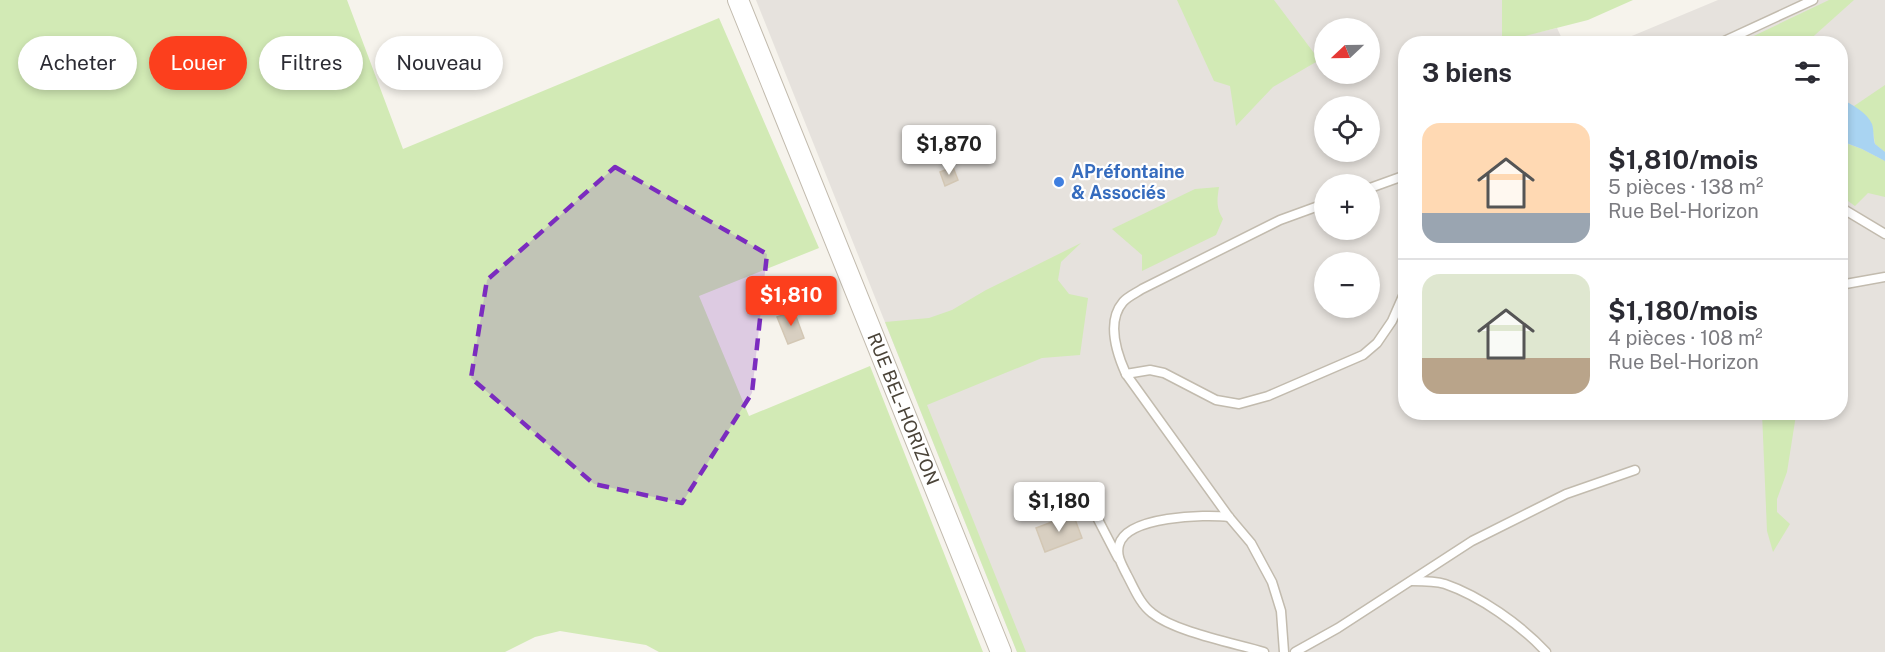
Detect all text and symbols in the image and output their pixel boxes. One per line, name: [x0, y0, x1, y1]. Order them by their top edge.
north arrow: [1314, 18, 1380, 84]
map controls: [1314, 18, 1380, 318]
chip: Acheter: [18, 36, 137, 90]
chip: Louer: [149, 36, 247, 90]
chip: Filtres: [259, 36, 363, 90]
chip: Nouveau: [375, 36, 503, 90]
icon: filters: [1791, 56, 1824, 89]
text: 3 biens: [1422, 57, 1512, 88]
button: locate: [1314, 96, 1380, 162]
pin: $1,870: [900, 125, 998, 176]
text: $1,870: [916, 132, 982, 156]
text: $1,810/mois: [1608, 144, 1758, 175]
icon: home: [1470, 147, 1542, 219]
place label: APréfontaine & Associés: [1071, 161, 1185, 203]
button: +: [1314, 174, 1380, 240]
marker: APréfontaine & Associés: [1052, 175, 1066, 189]
text: 5 pièces · 138 m²: [1608, 175, 1763, 199]
text: Rue Bel-Horizon: [1608, 199, 1759, 223]
button: −: [1314, 252, 1380, 318]
pin: $1,810: [742, 276, 840, 327]
text: $1,810: [760, 283, 822, 307]
text: $1,180/mois: [1608, 295, 1758, 326]
icon: home: [1470, 298, 1542, 370]
text: 4 pièces · 108 m²: [1608, 326, 1763, 350]
street label: RUE BEL-HORIZON: [863, 330, 944, 488]
text: Rue Bel-Horizon: [1608, 350, 1759, 374]
pin: $1,180: [1010, 482, 1108, 533]
text: $1,180: [1028, 489, 1090, 513]

